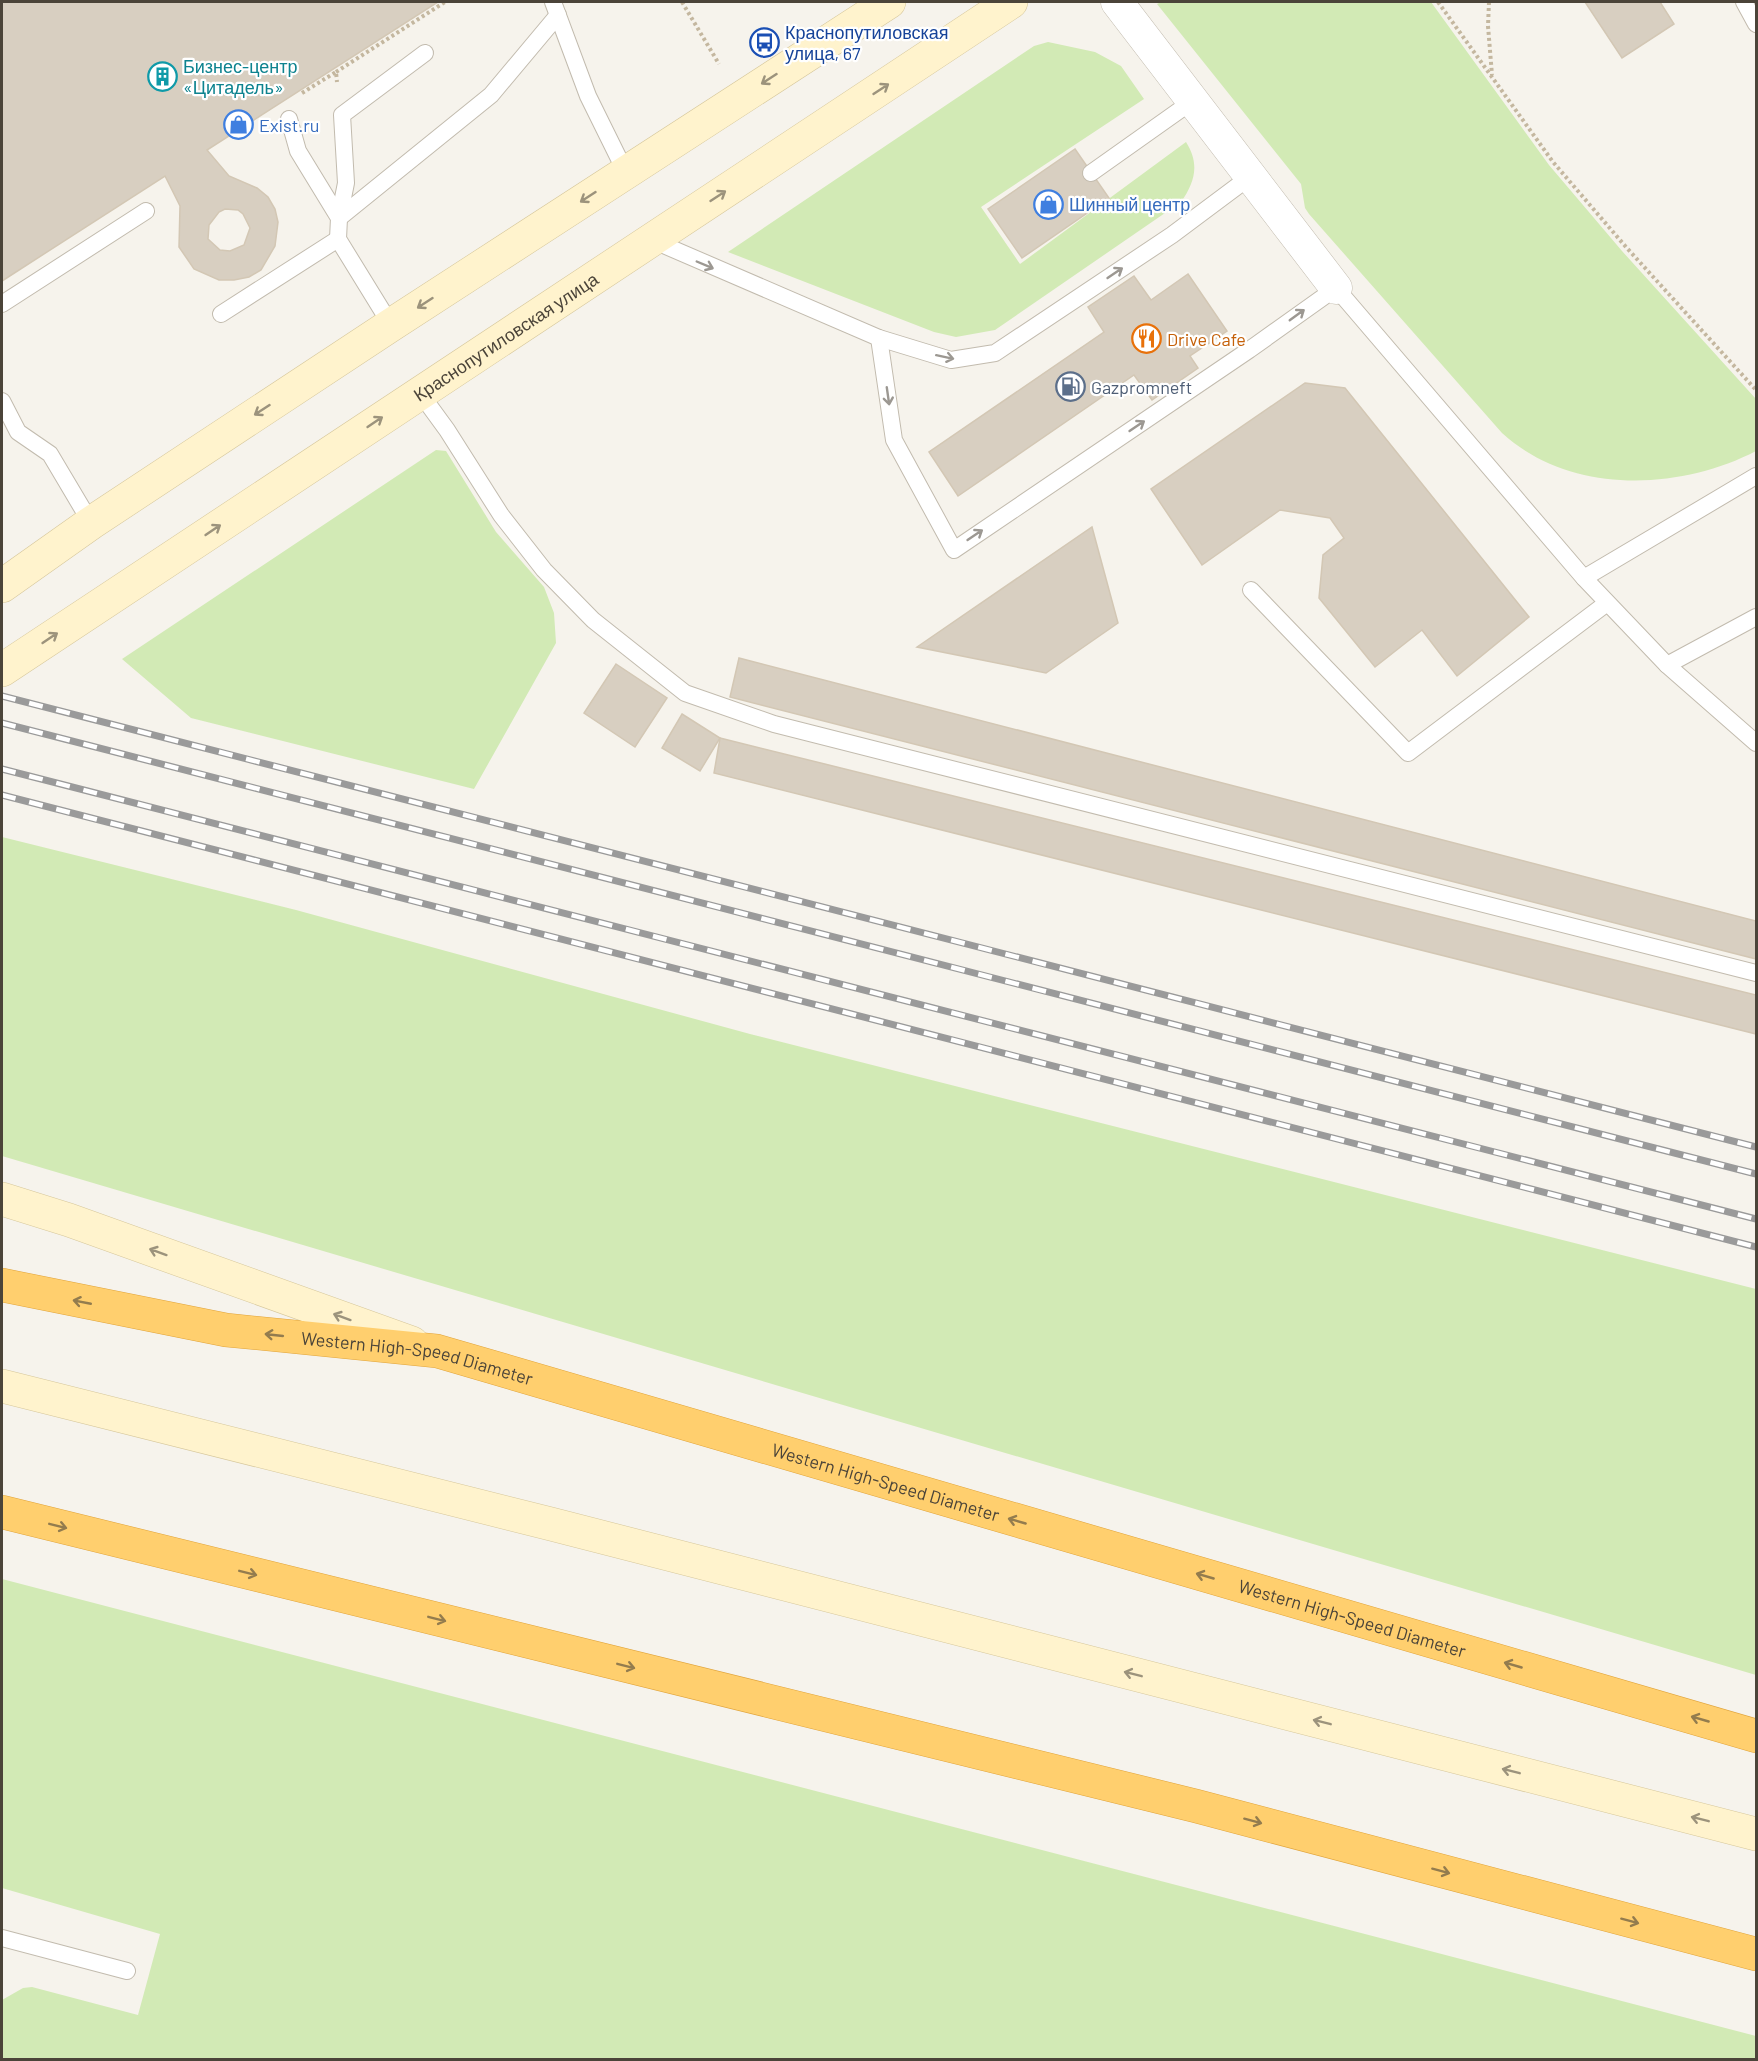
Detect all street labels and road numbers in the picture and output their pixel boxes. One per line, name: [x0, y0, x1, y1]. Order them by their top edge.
street label: Краснопутиловская улица: [409, 267, 603, 406]
street label: Western High-Speed Diameter: [300, 1327, 536, 1390]
street label: Western High-Speed Diameter: [769, 1438, 1003, 1526]
street label: Western High-Speed Diameter: [1236, 1575, 1469, 1662]

